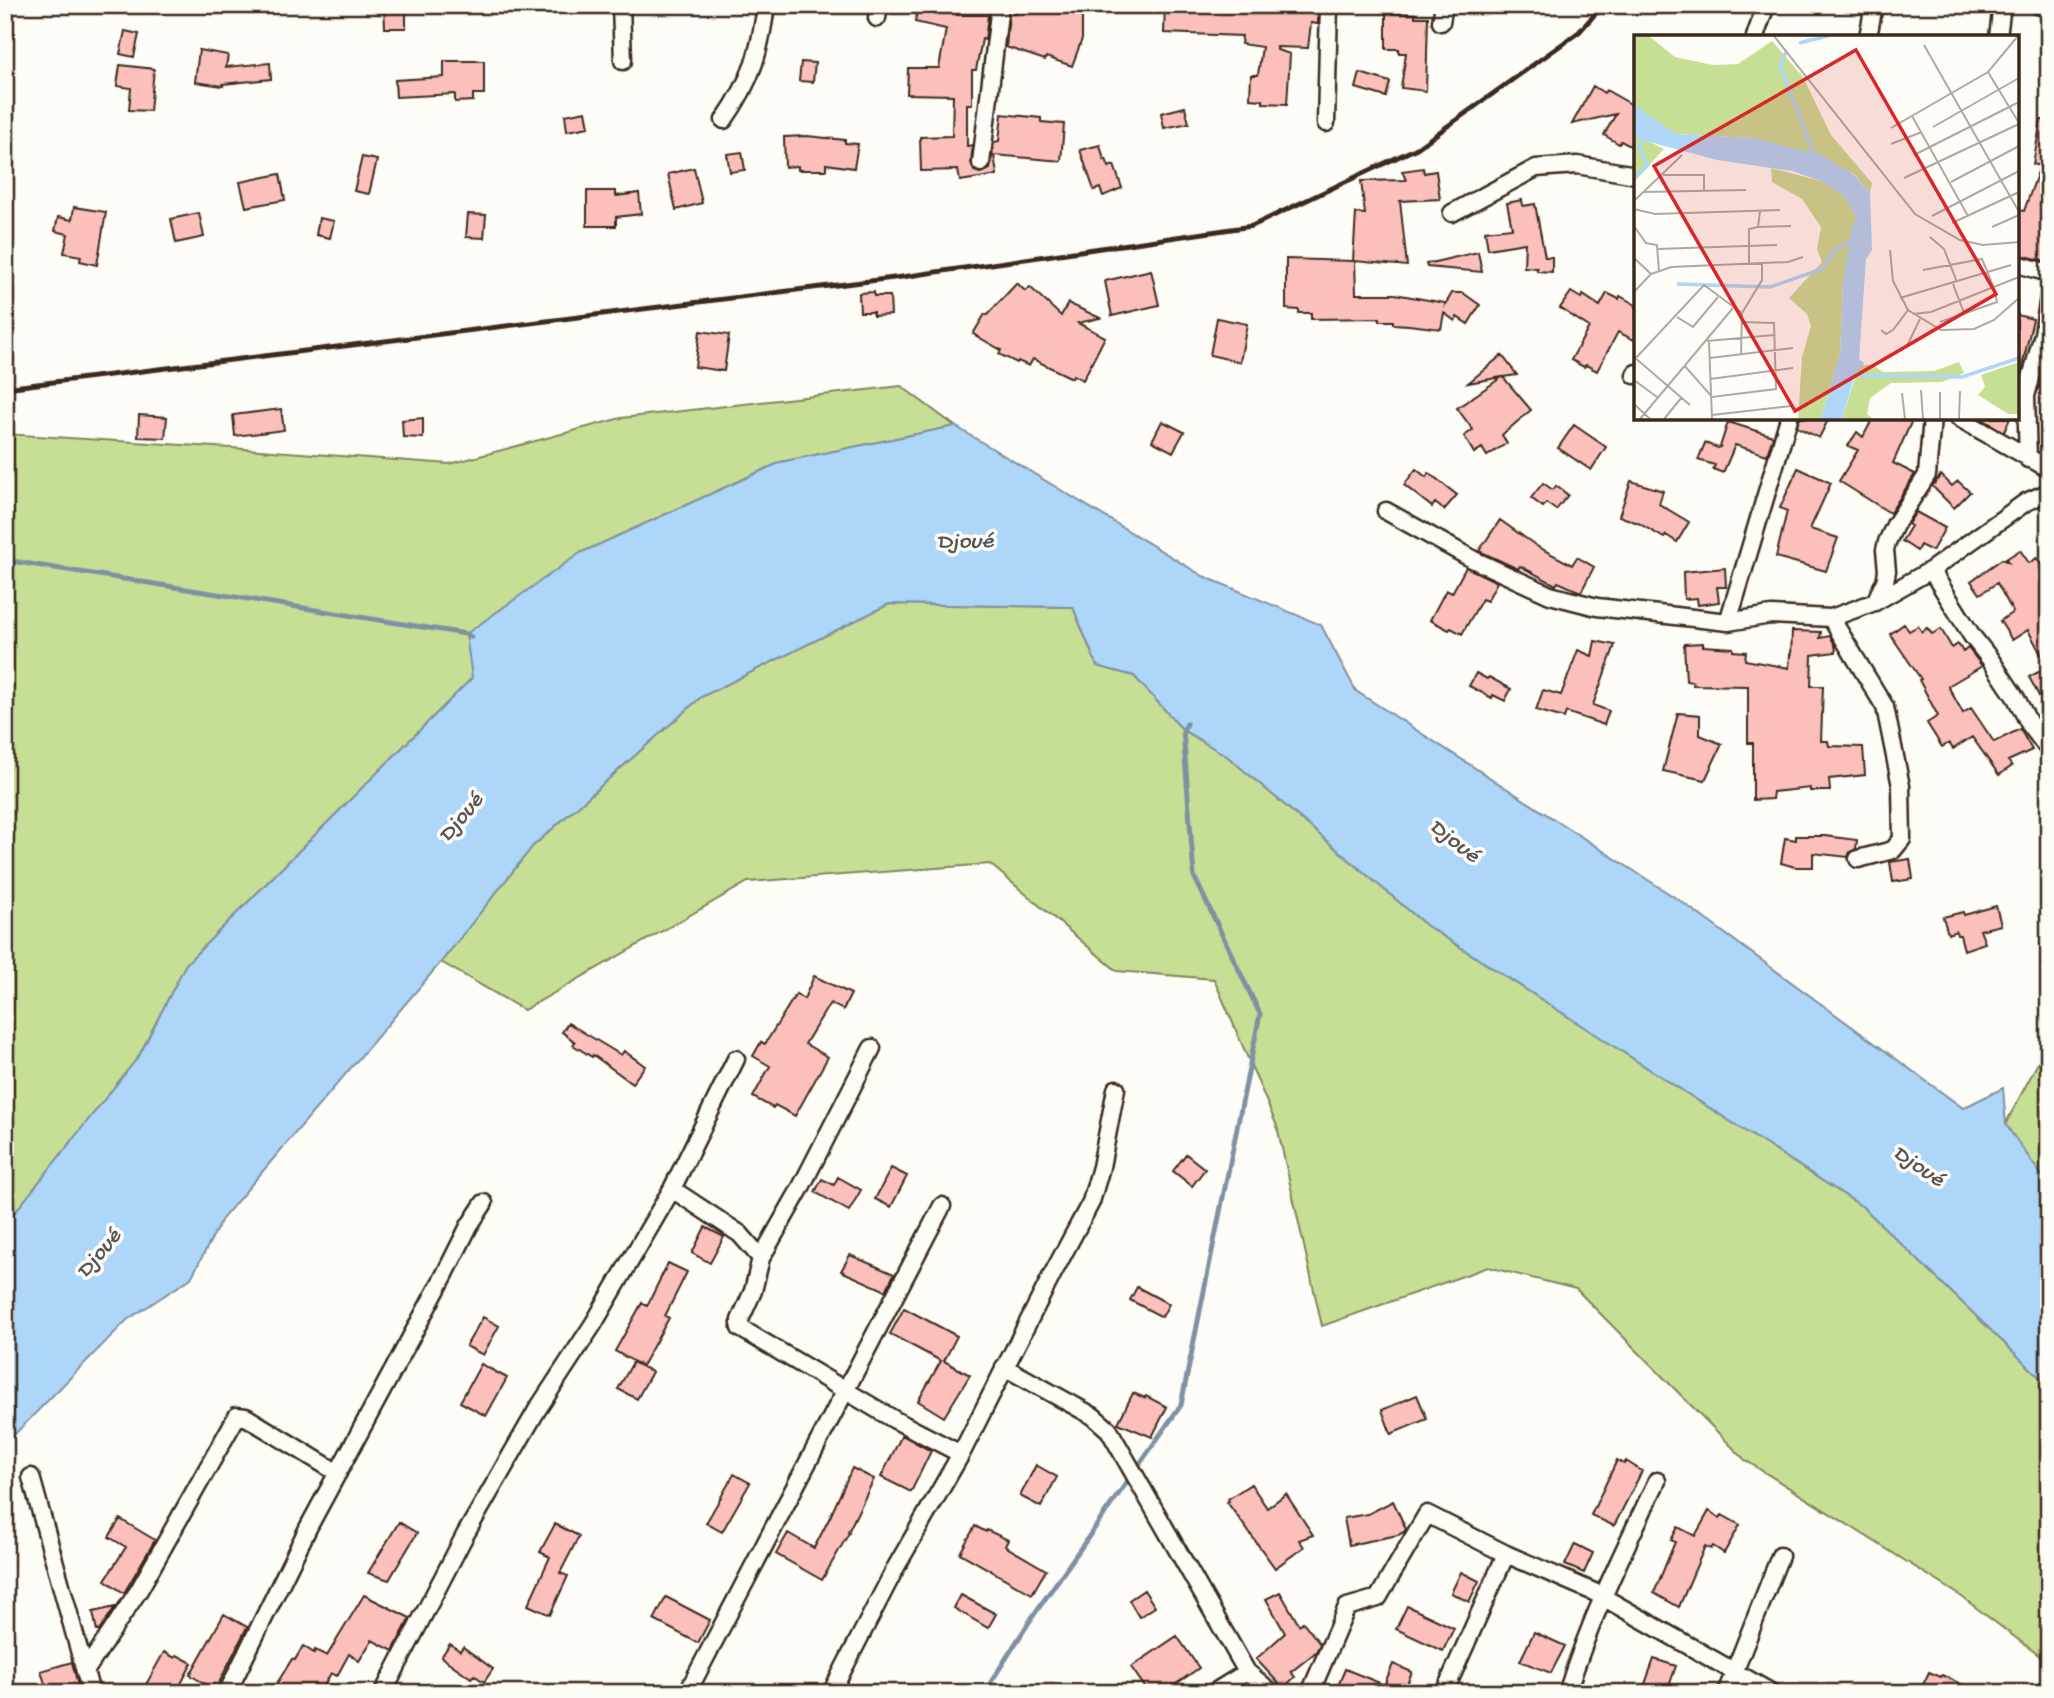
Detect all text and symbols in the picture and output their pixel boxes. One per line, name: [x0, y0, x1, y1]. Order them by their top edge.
inset map: [1634, 35, 2019, 420]
water label: Djoué: [937, 528, 996, 556]
water label: Djoué: [433, 786, 491, 848]
water label: Djoué: [1423, 814, 1486, 871]
water label: Djoué: [1887, 1140, 1951, 1195]
water label: Djoué: [71, 1222, 129, 1284]

